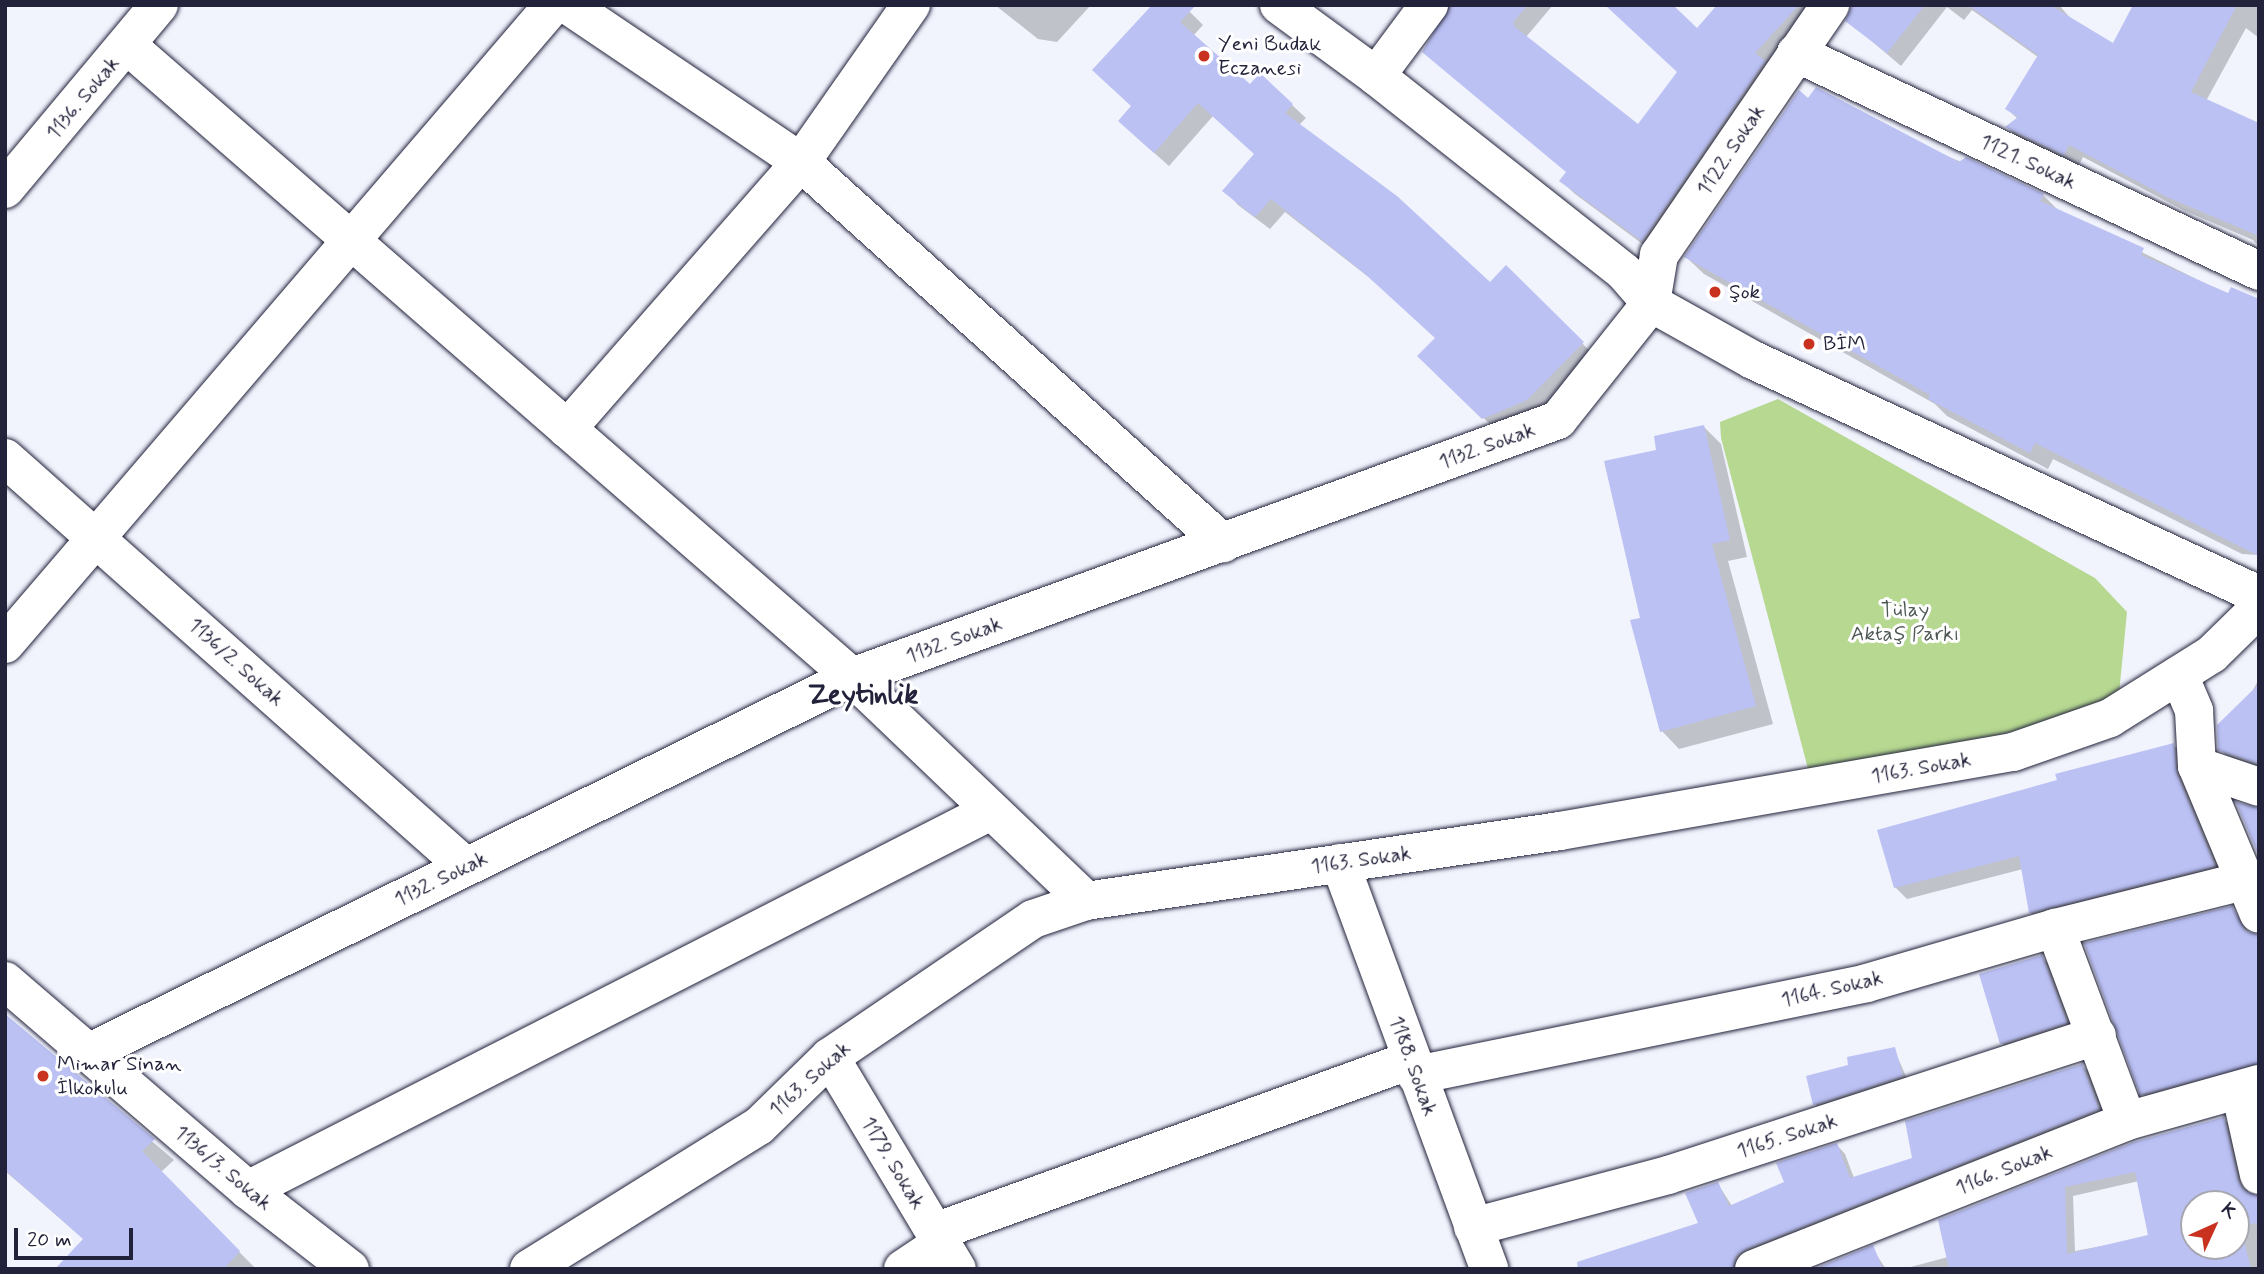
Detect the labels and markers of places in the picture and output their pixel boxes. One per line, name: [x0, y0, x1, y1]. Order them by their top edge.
place label: Yeni Budak Eczanesi: [1218, 31, 1318, 81]
marker: Yeni Budak Eczanesi: [1196, 48, 1212, 64]
place label: Şok: [1729, 279, 1760, 305]
marker: Şok: [1707, 284, 1723, 300]
place label: BİM: [1823, 331, 1866, 357]
marker: BİM: [1801, 336, 1817, 352]
place label: Mimar Sinan İlkokulu: [57, 1051, 180, 1101]
marker: Mimar Sinan İlkokulu: [35, 1068, 51, 1084]

